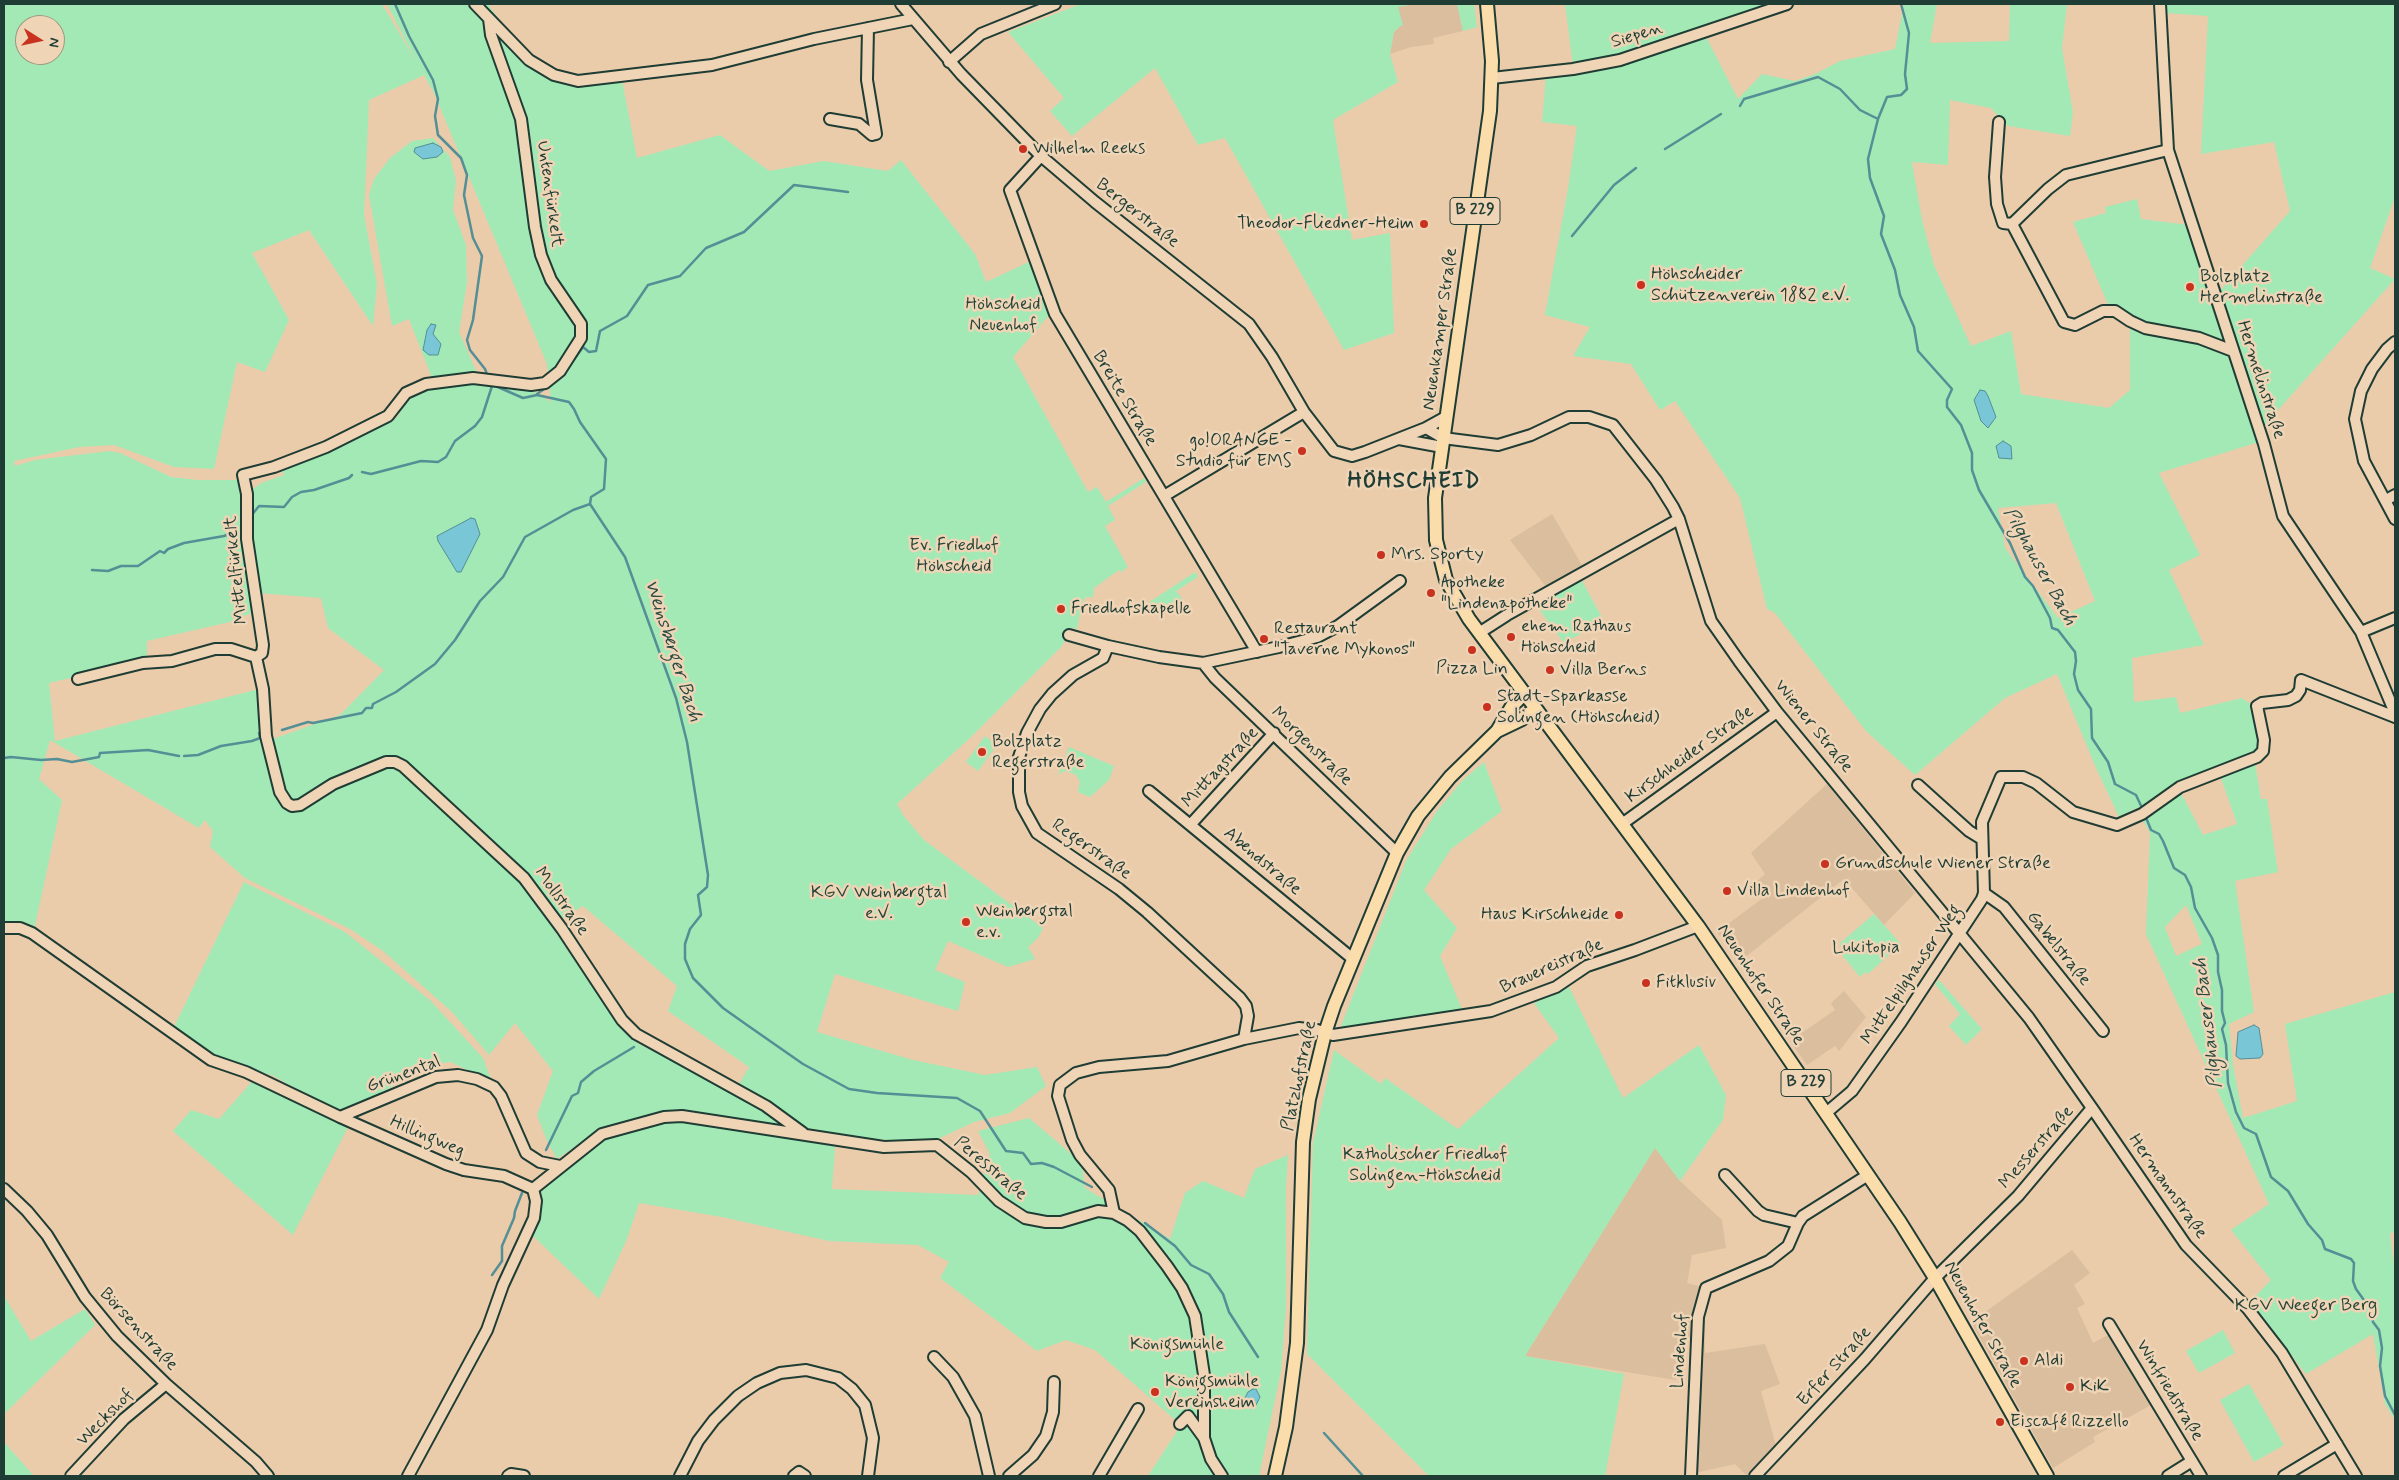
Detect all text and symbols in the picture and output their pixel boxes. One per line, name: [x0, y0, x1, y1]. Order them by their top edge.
north arrow: [15, 15, 65, 65]
street label: Siepen: [1609, 18, 1665, 54]
text: N: [44, 36, 63, 49]
place label: Wilhelm Reeks: [1033, 138, 1145, 160]
street label: Untenfürkelt: [531, 140, 567, 248]
marker: Wilhelm Reeks: [1017, 143, 1029, 155]
street label: Bergerstraße: [1091, 175, 1183, 253]
road number: B 229: [1450, 198, 1500, 225]
place label: Theodor-Fliedner-Heim: [1237, 213, 1414, 235]
marker: Theodor-Fliedner-Heim: [1418, 218, 1430, 230]
street label: Neuenkamper Straße: [1419, 246, 1463, 412]
place label: Höhscheider Schützenverein 1882 e.V.: [1651, 264, 1849, 306]
place label: Bolzplatz Hermelinstraße: [2200, 266, 2323, 308]
marker: Höhscheider Schützenverein 1882 e.V.: [1635, 279, 1647, 291]
marker: Bolzplatz Hermelinstraße: [2184, 281, 2196, 293]
park label: Höhscheid Neuenhof: [966, 294, 1040, 336]
street label: Hermelinstraße: [2231, 318, 2289, 442]
street label: Breite Straße: [1087, 347, 1161, 451]
place label: go!ORANGE - Studio für EMS: [1176, 430, 1292, 472]
marker: go!ORANGE - Studio für EMS: [1296, 445, 1308, 457]
district label: HÖHSCHEID: [1347, 469, 1481, 495]
water label: Pilghauser Bach: [1997, 504, 2081, 630]
street label: Mittelfürkelt: [221, 515, 253, 625]
park label: Ev. Friedhof Höhscheid: [909, 535, 999, 578]
place label: Mrs. Sporty: [1391, 544, 1484, 566]
marker: Mrs. Sporty: [1375, 549, 1387, 561]
place label: Apotheke "Lindenapotheke": [1441, 572, 1572, 614]
water label: Weinsberger Bach: [638, 577, 706, 725]
marker: Apotheke "Lindenapotheke": [1425, 587, 1437, 599]
place label: Friedhofskapelle: [1071, 598, 1191, 620]
marker: Friedhofskapelle: [1055, 603, 1067, 615]
place label: ehem. Rathaus Höhscheid: [1521, 616, 1631, 659]
place label: Restaurant "Taverne Mykonos": [1274, 618, 1415, 660]
marker: ehem. Rathaus Höhscheid: [1505, 631, 1517, 643]
marker: Restaurant "Taverne Mykonos": [1258, 633, 1270, 645]
marker: Pizza Lin: [1466, 644, 1478, 656]
place label: Pizza Lin: [1436, 658, 1508, 680]
place label: Villa Berns: [1560, 659, 1647, 681]
marker: Villa Berns: [1544, 664, 1556, 676]
street label: Wiener Straße: [1769, 676, 1857, 778]
place label: Stadt-Sparkasse Solingen (Höhscheid): [1497, 686, 1659, 729]
marker: Stadt-Sparkasse Solingen (Höhscheid): [1481, 701, 1493, 713]
street label: Kirschheider Straße: [1622, 701, 1758, 809]
street label: Morgenstraße: [1266, 703, 1356, 791]
street label: Mittagstraße: [1178, 723, 1264, 813]
place label: Bolzplatz Regerstraße: [992, 731, 1084, 774]
marker: Bolzplatz Regerstraße: [976, 746, 988, 758]
street label: Regerstraße: [1047, 815, 1135, 885]
street label: Abendstraße: [1219, 823, 1305, 901]
place label: Grundschule Wiener Straße: [1835, 853, 2051, 875]
marker: Grundschule Wiener Straße: [1819, 858, 1831, 870]
street label: Mollstraße: [529, 864, 593, 940]
place label: Villa Lindenhof: [1737, 880, 1850, 902]
park label: KGV Weinbergtal e.V.: [811, 882, 947, 924]
marker: Villa Lindenhof: [1721, 885, 1733, 897]
place label: Weinbergstal e.v.: [976, 901, 1073, 944]
street label: Mittelpilghauser Weg: [1857, 901, 1967, 1049]
place label: Haus Kirschheide: [1481, 904, 1609, 926]
street label: Gabelstraße: [2021, 907, 2095, 991]
marker: Haus Kirschheide: [1613, 909, 1625, 921]
marker: Weinbergstal e.v.: [960, 916, 972, 928]
street label: Neuenhofer Straße: [1711, 920, 1809, 1050]
street label: Brauereistraße: [1497, 935, 1607, 999]
park label: Lukitopia: [1832, 937, 1900, 959]
water label: Pilghauser Bach: [2190, 956, 2228, 1090]
place label: Fitklusiv: [1656, 972, 1716, 994]
marker: Fitklusiv: [1640, 977, 1652, 989]
street label: Platzhofstraße: [1278, 1019, 1322, 1133]
street label: Grünental: [364, 1052, 444, 1098]
road number: B 229: [1781, 1070, 1831, 1096]
street label: Messerstraße: [1995, 1102, 2079, 1194]
street label: Hillingweg: [386, 1112, 468, 1162]
street label: Hermannstraße: [2123, 1130, 2211, 1244]
street label: Peresstraße: [949, 1132, 1031, 1206]
park label: Katholischer Friedhof Solingen-Höhscheid: [1343, 1144, 1507, 1186]
street label: Neuenhofer Straße: [1938, 1258, 2026, 1392]
street label: Börsenstraße: [94, 1284, 182, 1376]
park label: KGV Weeger Berg: [2235, 1295, 2377, 1317]
street label: Lindenhof: [1668, 1313, 1694, 1389]
street label: Erfer Straße: [1793, 1322, 1877, 1412]
park label: Königsmühle: [1130, 1334, 1224, 1356]
street label: Winfriedstraße: [2130, 1336, 2208, 1446]
place label: Aldi: [2034, 1350, 2063, 1372]
marker: Aldi: [2018, 1355, 2030, 1367]
place label: Königsmühle Vereinsheim: [1165, 1371, 1259, 1414]
place label: KiK: [2080, 1376, 2109, 1398]
marker: KiK: [2064, 1381, 2076, 1393]
street label: Weckshof: [73, 1385, 139, 1451]
marker: Königsmühle Vereinsheim: [1149, 1386, 1161, 1398]
place label: Eiscafé Rizzello: [2010, 1411, 2129, 1433]
marker: Eiscafé Rizzello: [1994, 1416, 2006, 1428]

